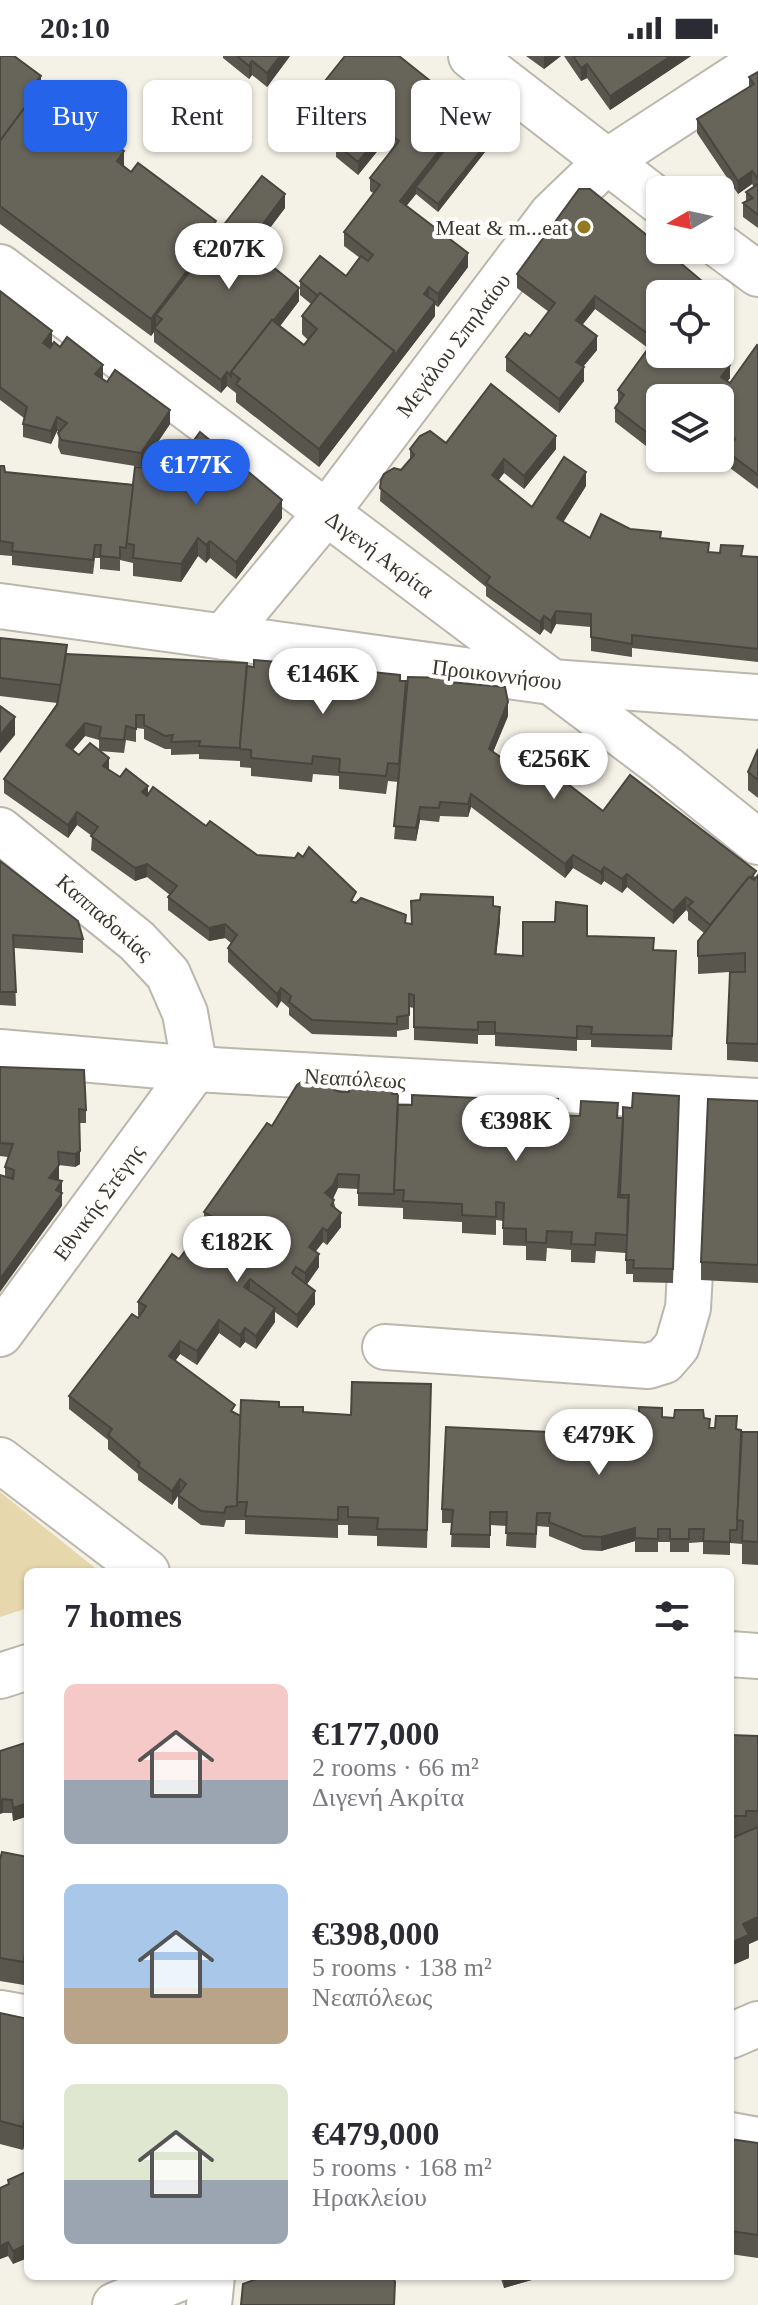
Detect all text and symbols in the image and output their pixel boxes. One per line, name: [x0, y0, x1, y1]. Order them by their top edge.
text: 20:10: [40, 11, 110, 44]
chip: Buy: [24, 80, 127, 152]
chip: Rent: [143, 80, 252, 152]
chip: Filters: [268, 80, 395, 152]
chip: New: [411, 80, 520, 152]
north arrow: [646, 176, 734, 264]
map controls: [646, 176, 734, 472]
place label: Meat & m...eat: [435, 215, 568, 240]
marker: Meat & m...eat: [575, 218, 593, 236]
pin: €207K: [173, 223, 285, 291]
text: €207K: [193, 234, 265, 263]
street label: Μεγάλου Σπηλαίου: [391, 268, 516, 422]
button: locate: [646, 280, 734, 368]
button: layers: [646, 384, 734, 472]
pin: €177K: [140, 439, 252, 507]
text: €177K: [160, 450, 232, 479]
street label: Διγενή Ακρίτα: [321, 506, 439, 603]
pin: €146K: [267, 648, 379, 716]
street label: Προικοννήσου: [431, 654, 563, 695]
text: €146K: [287, 659, 359, 688]
pin: €256K: [498, 733, 610, 801]
text: €256K: [518, 744, 590, 773]
street label: Καππαδοκίας: [52, 869, 158, 966]
street label: Νεαπόλεως: [303, 1063, 407, 1094]
pin: €398K: [460, 1095, 572, 1163]
text: €398K: [480, 1106, 552, 1135]
street label: Εθνικής Στέγης: [48, 1139, 149, 1265]
pin: €182K: [181, 1216, 293, 1284]
text: €182K: [201, 1227, 273, 1256]
pin: €479K: [543, 1409, 655, 1477]
text: €479K: [563, 1420, 635, 1449]
icon: filters: [650, 1594, 694, 1638]
text: 7 homes: [64, 1597, 182, 1634]
text: €177,000: [312, 1715, 440, 1752]
icon: home: [128, 1716, 224, 1812]
text: 2 rooms · 66 m²: [312, 1753, 479, 1782]
text: Διγενή Ακρίτα: [312, 1783, 464, 1812]
text: €398,000: [312, 1915, 440, 1952]
icon: home: [128, 1916, 224, 2012]
text: 5 rooms · 138 m²: [312, 1953, 492, 1982]
text: Νεαπόλεως: [312, 1983, 432, 2012]
text: €479,000: [312, 2115, 440, 2152]
icon: home: [128, 2116, 224, 2212]
text: 5 rooms · 168 m²: [312, 2153, 492, 2182]
text: Ηρακλείου: [312, 2183, 427, 2212]

